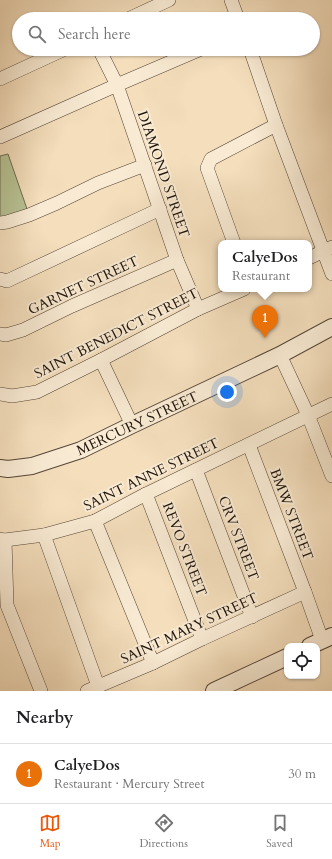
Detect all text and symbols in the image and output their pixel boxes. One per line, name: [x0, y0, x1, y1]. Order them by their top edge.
search box: [12, 12, 320, 56]
icon: search: [26, 23, 48, 45]
text: Search here: [58, 24, 131, 44]
street label: DIAMOND STREET: [133, 108, 194, 240]
popup: [218, 240, 312, 292]
text: CalyeDos: [232, 247, 298, 267]
street label: GARNET STREET: [25, 252, 142, 319]
text: Restaurant: [232, 267, 290, 285]
street label: SAINT BENEDICT STREET: [31, 284, 202, 383]
pin: 1: [252, 305, 278, 338]
your location: [217, 382, 237, 402]
street label: MERCURY STREET: [73, 387, 201, 460]
street label: SAINT ANNE STREET: [80, 433, 222, 516]
street label: BMW STREET: [265, 466, 318, 563]
street label: CRV STREET: [214, 493, 263, 583]
street label: REVO STREET: [158, 500, 211, 599]
street label: SAINT MARY STREET: [118, 588, 261, 669]
map controls: [284, 643, 320, 679]
button: locate: [284, 643, 320, 679]
text: Nearby: [16, 706, 73, 729]
text: CalyeDos: [54, 755, 120, 775]
text: 1: [26, 765, 32, 783]
text: 30 m: [288, 765, 316, 783]
text: Restaurant · Mercury Street: [54, 775, 205, 793]
tab: Map: [39, 812, 61, 851]
tab: Directions: [139, 812, 188, 851]
tab: Saved: [266, 812, 293, 851]

